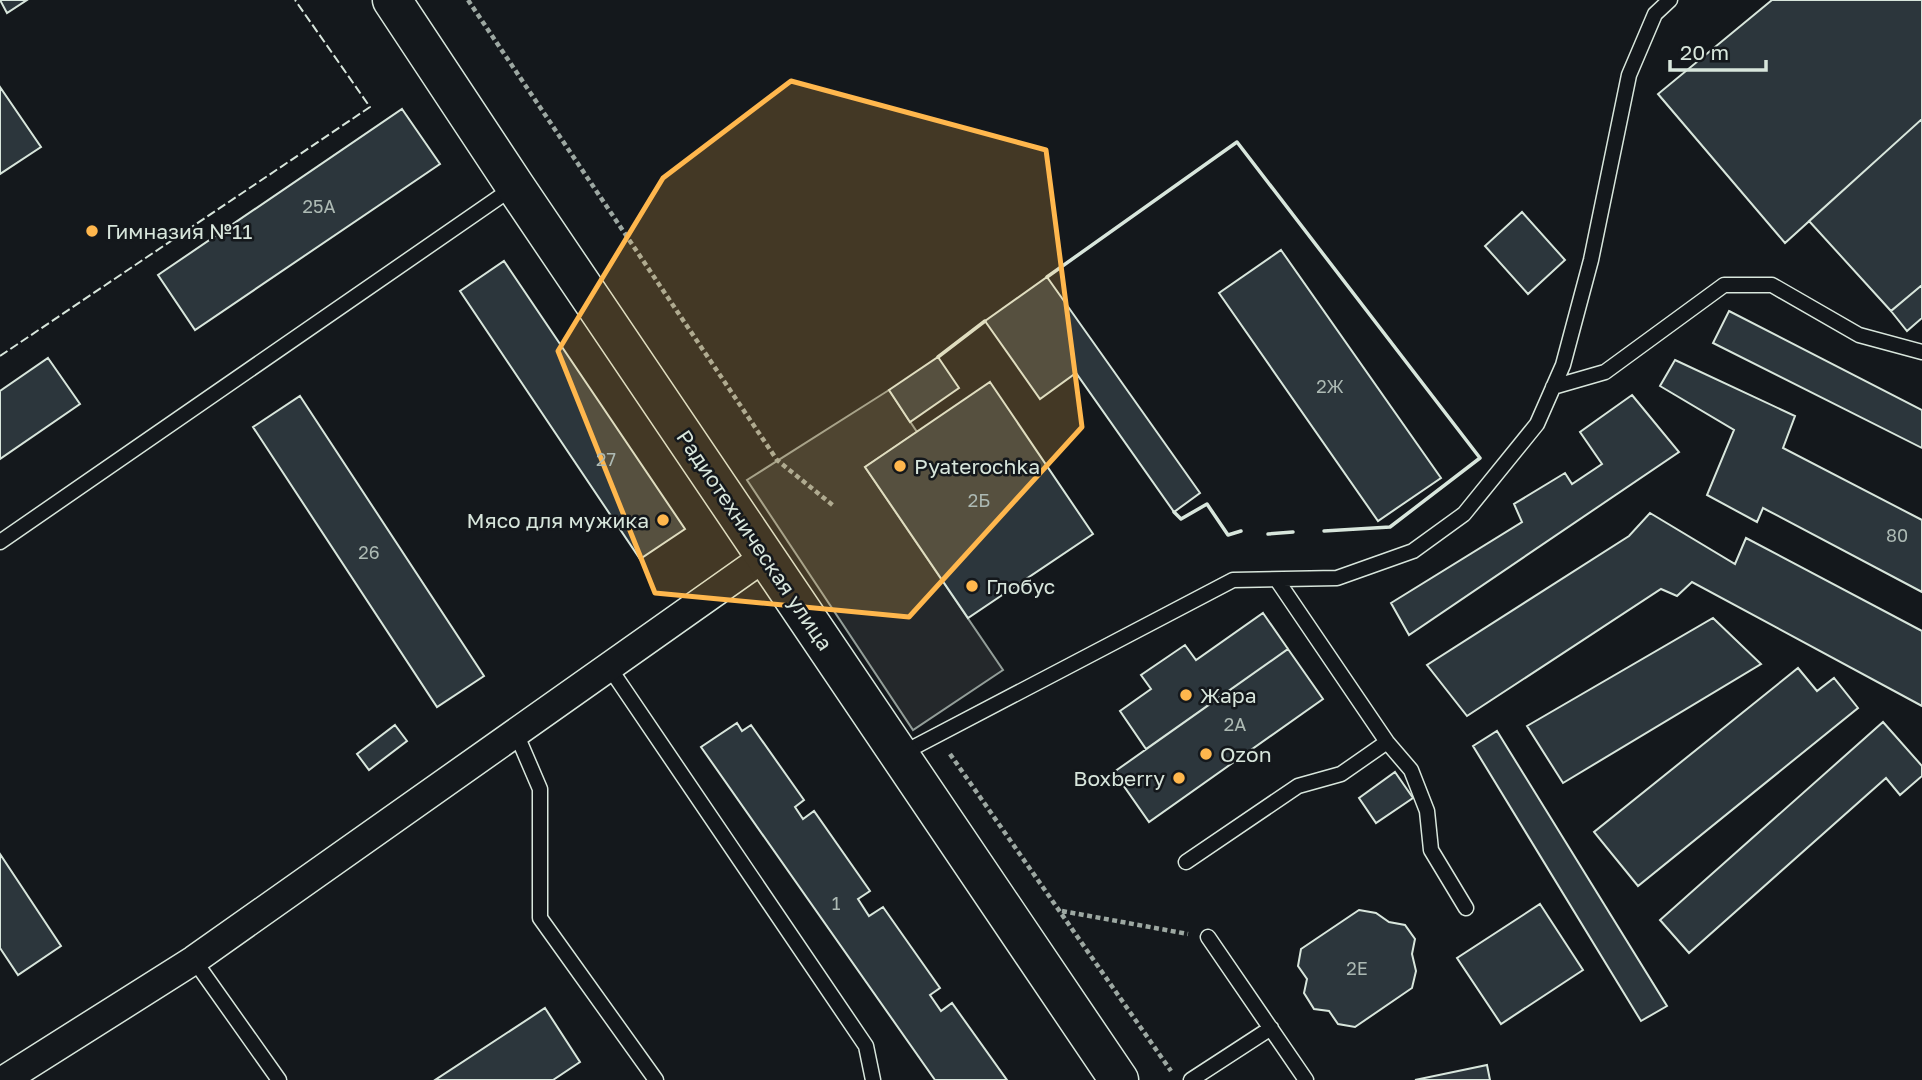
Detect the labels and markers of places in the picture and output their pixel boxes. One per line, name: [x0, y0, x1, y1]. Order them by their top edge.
place label: Гимназия №11: [106, 218, 252, 244]
marker: Гимназия №11: [84, 223, 100, 239]
place label: Pyaterochka: [914, 453, 1040, 479]
marker: Pyaterochka: [892, 458, 908, 474]
place label: Мясо для мужика: [467, 507, 649, 533]
marker: Мясо для мужика: [655, 512, 671, 528]
place label: Глобус: [986, 573, 1055, 599]
marker: Глобус: [964, 578, 980, 594]
place label: Жара: [1200, 682, 1257, 708]
marker: Жара: [1178, 687, 1194, 703]
place label: Ozon: [1220, 741, 1272, 767]
marker: Ozon: [1198, 746, 1214, 762]
place label: Boxberry: [1073, 765, 1165, 791]
marker: Boxberry: [1171, 770, 1187, 786]

